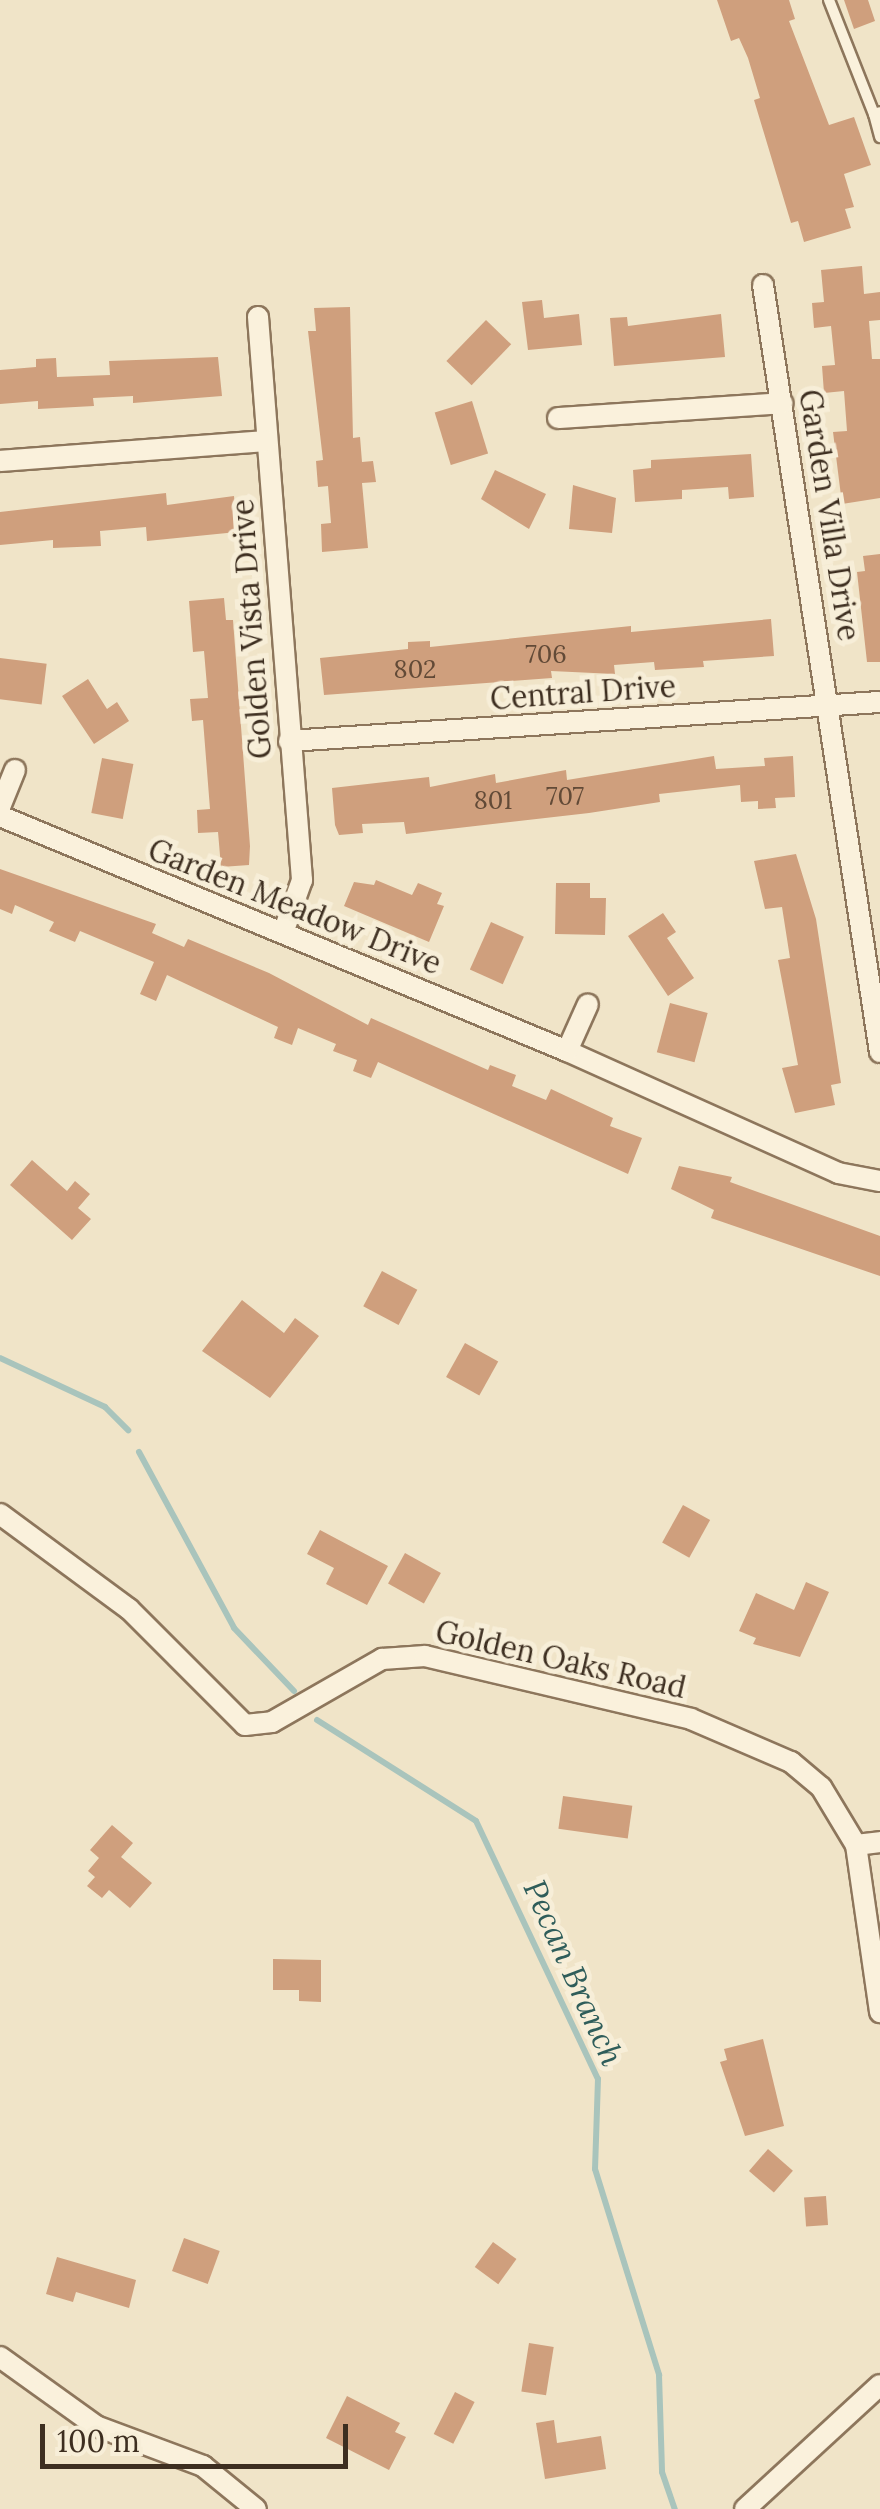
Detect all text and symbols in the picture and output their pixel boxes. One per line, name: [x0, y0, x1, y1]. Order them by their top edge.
street label: Garden Villa Drive: [792, 387, 868, 643]
street label: Golden Vista Drive: [224, 498, 278, 760]
house number: 706: [525, 639, 567, 669]
house number: 802: [394, 654, 436, 684]
street label: Central Drive: [489, 668, 677, 716]
house number: 707: [546, 781, 584, 811]
house number: 801: [474, 785, 512, 815]
street label: Garden Meadow Drive: [143, 831, 447, 981]
street label: Golden Oaks Road: [432, 1613, 690, 1705]
water label: Pecan Branch: [515, 1874, 631, 2072]
scale bar: [45, 2404, 352, 2466]
text: 100 m: [57, 2422, 140, 2460]

